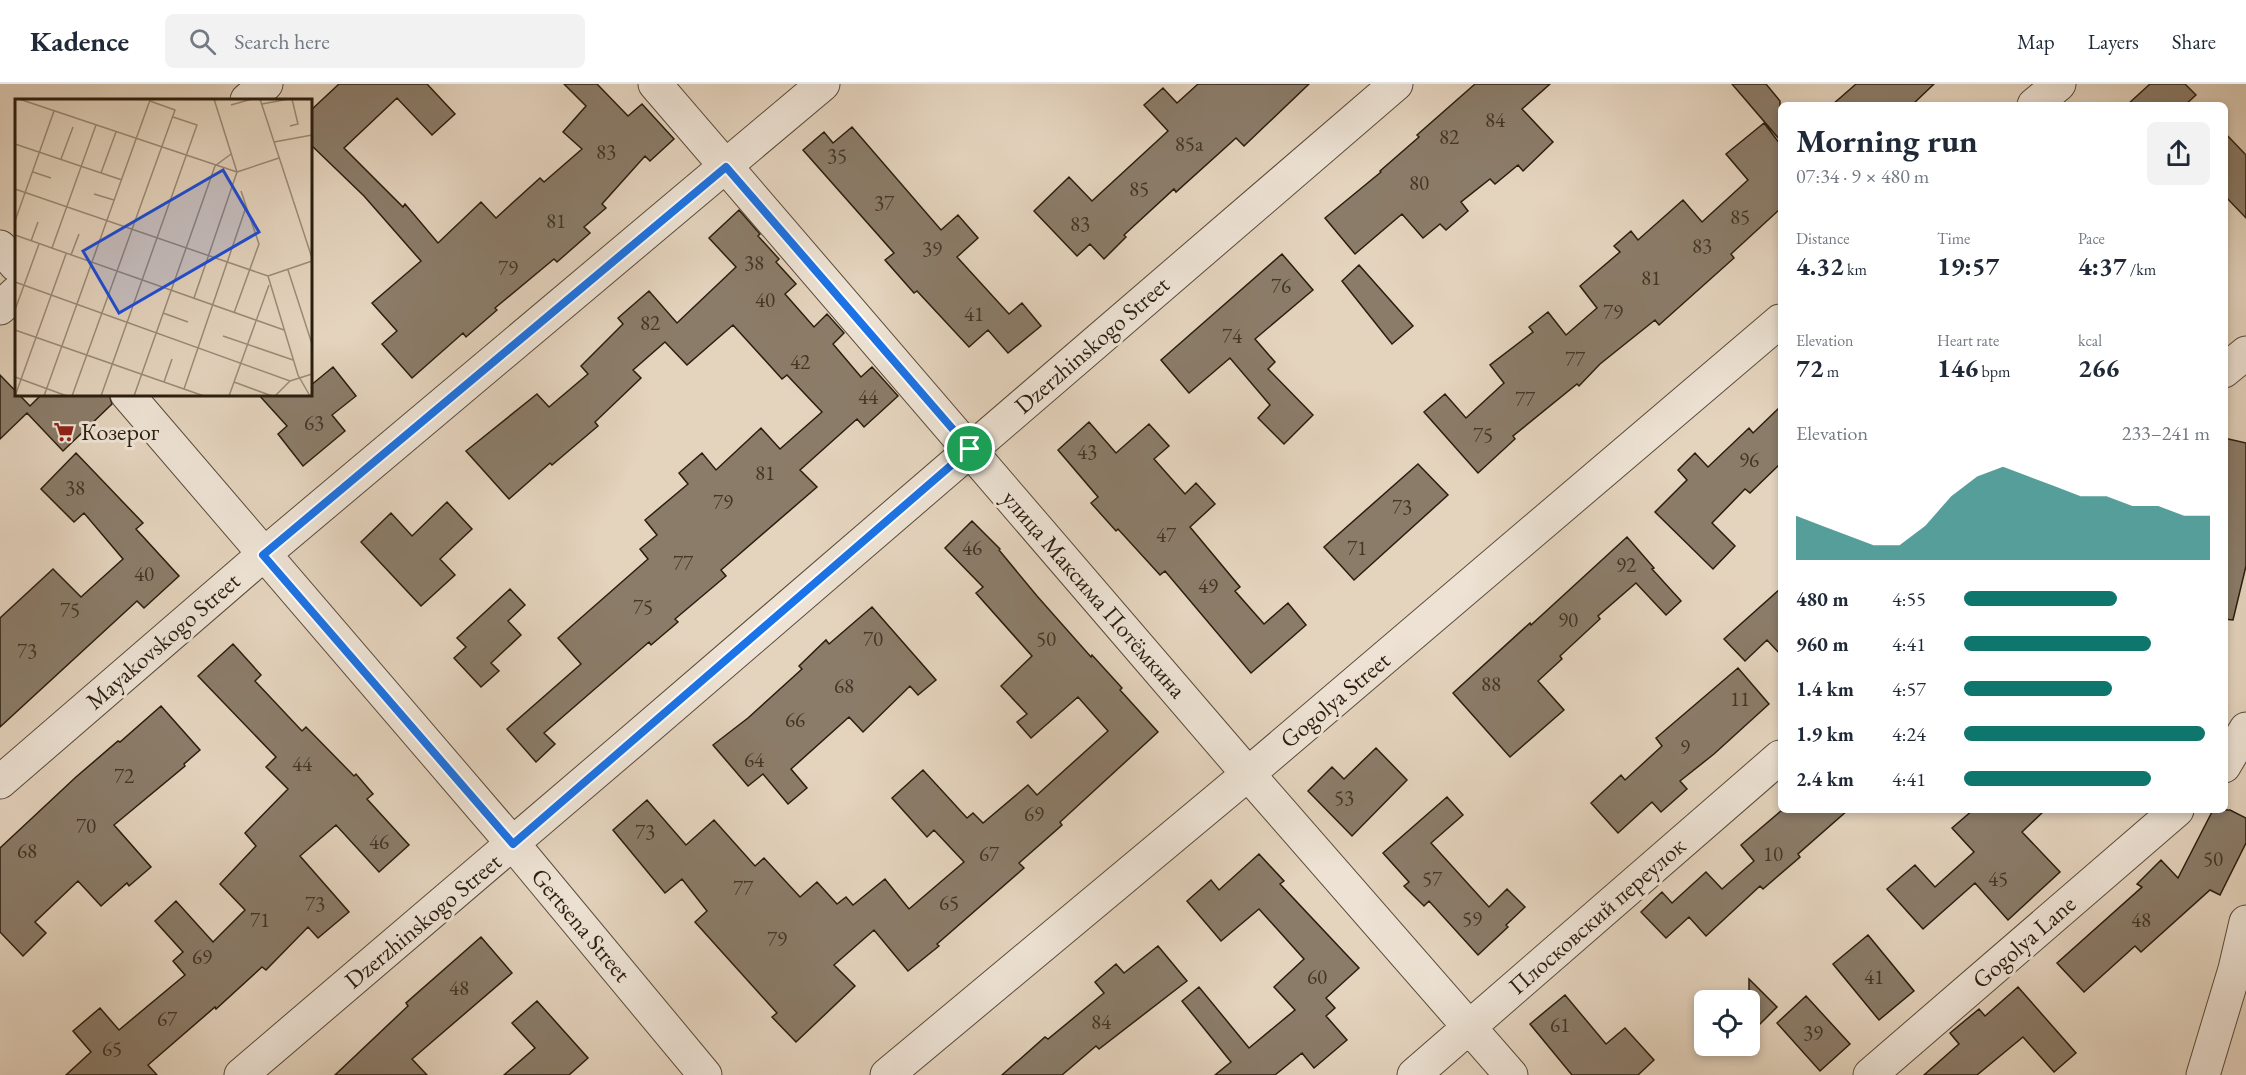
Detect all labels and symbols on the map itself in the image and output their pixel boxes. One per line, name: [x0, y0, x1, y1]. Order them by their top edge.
inset map: [15, 99, 312, 396]
house number: 84: [1485, 106, 1506, 133]
house number: 82: [1439, 123, 1459, 150]
house number: 85а: [1175, 130, 1204, 157]
house number: 83: [596, 138, 616, 165]
house number: 35: [827, 142, 847, 169]
house number: 80: [1409, 169, 1429, 196]
house number: 85: [1129, 175, 1149, 202]
house number: 37: [874, 189, 895, 216]
house number: 85: [1730, 203, 1750, 230]
house number: 81: [546, 207, 566, 234]
house number: 83: [1070, 210, 1090, 237]
house number: 83: [1692, 232, 1712, 259]
house number: 39: [922, 235, 942, 262]
house number: 38: [744, 249, 764, 276]
house number: 79: [498, 254, 518, 281]
house number: 81: [1641, 264, 1661, 291]
street label: Dzerzhinskogo Street: [1008, 269, 1176, 420]
house number: 76: [1271, 272, 1291, 299]
house number: 40: [755, 286, 775, 313]
house number: 79: [1603, 298, 1623, 325]
house number: 41: [964, 300, 984, 327]
house number: 82: [640, 309, 660, 336]
house number: 74: [1222, 322, 1243, 349]
house number: 77: [1565, 345, 1586, 372]
house number: 42: [790, 348, 810, 375]
house number: 44: [858, 383, 879, 410]
house number: 77: [1515, 385, 1536, 412]
house number: 63: [304, 409, 324, 436]
place label: Козерог: [81, 416, 160, 447]
supermarket icon: Козерог: [52, 420, 76, 444]
house number: 75: [1473, 421, 1493, 448]
pin: [944, 423, 995, 474]
house number: 43: [1077, 438, 1097, 465]
house number: 96: [1739, 446, 1759, 473]
house number: 81: [755, 459, 775, 486]
house number: 38: [65, 474, 85, 501]
street label: улица Максима Потёмкина: [995, 483, 1194, 705]
house number: 79: [713, 488, 733, 515]
house number: 73: [1392, 493, 1412, 520]
house number: 47: [1156, 521, 1177, 548]
house number: 46: [962, 534, 982, 561]
house number: 71: [1347, 534, 1367, 561]
house number: 77: [673, 549, 694, 576]
house number: 92: [1616, 551, 1636, 578]
house number: 40: [134, 560, 154, 587]
street label: Mayakovskogo Street: [79, 565, 246, 716]
house number: 49: [1198, 572, 1218, 599]
house number: 75: [633, 593, 653, 620]
house number: 75: [60, 596, 80, 623]
house number: 90: [1558, 606, 1578, 633]
house number: 70: [863, 625, 883, 652]
house number: 50: [1036, 625, 1056, 652]
house number: 73: [17, 637, 37, 664]
street label: Gogolya Street: [1273, 644, 1396, 755]
house number: 88: [1481, 670, 1501, 697]
house number: 68: [834, 672, 854, 699]
house number: 11: [1730, 685, 1750, 712]
house number: 66: [785, 706, 805, 733]
house number: 9: [1680, 733, 1690, 760]
house number: 64: [744, 746, 765, 773]
house number: 44: [292, 750, 313, 777]
house number: 72: [114, 762, 134, 789]
house number: 53: [1334, 784, 1354, 811]
house number: 69: [1024, 800, 1044, 827]
house number: 70: [76, 812, 96, 839]
house number: 73: [635, 818, 655, 845]
house number: 46: [369, 828, 389, 855]
street label: Плосковский переулок: [1502, 830, 1692, 1001]
house number: 68: [17, 837, 37, 864]
house number: 67: [979, 840, 1000, 867]
house number: 10: [1763, 840, 1783, 867]
house number: 50: [2203, 845, 2223, 872]
street label: Dzerzhinskogo Street: [338, 846, 508, 995]
street label: Gertsena Street: [525, 861, 638, 988]
house number: 57: [1422, 865, 1443, 892]
house number: 45: [1988, 865, 2008, 892]
house number: 77: [733, 874, 754, 901]
street label: Gogolya Lane: [1965, 888, 2082, 995]
house number: 65: [939, 889, 959, 916]
house number: 73: [305, 890, 325, 917]
house number: 59: [1462, 905, 1482, 932]
house number: 71: [250, 906, 270, 933]
house number: 48: [2131, 906, 2151, 933]
house number: 79: [767, 925, 787, 952]
house number: 69: [192, 943, 212, 970]
house number: 60: [1307, 963, 1327, 990]
house number: 41: [1864, 963, 1884, 990]
house number: 48: [449, 974, 469, 1001]
house number: 67: [157, 1005, 178, 1032]
house number: 84: [1091, 1008, 1112, 1035]
house number: 61: [1550, 1011, 1570, 1038]
house number: 39: [1803, 1019, 1823, 1046]
house number: 65: [102, 1035, 122, 1062]

